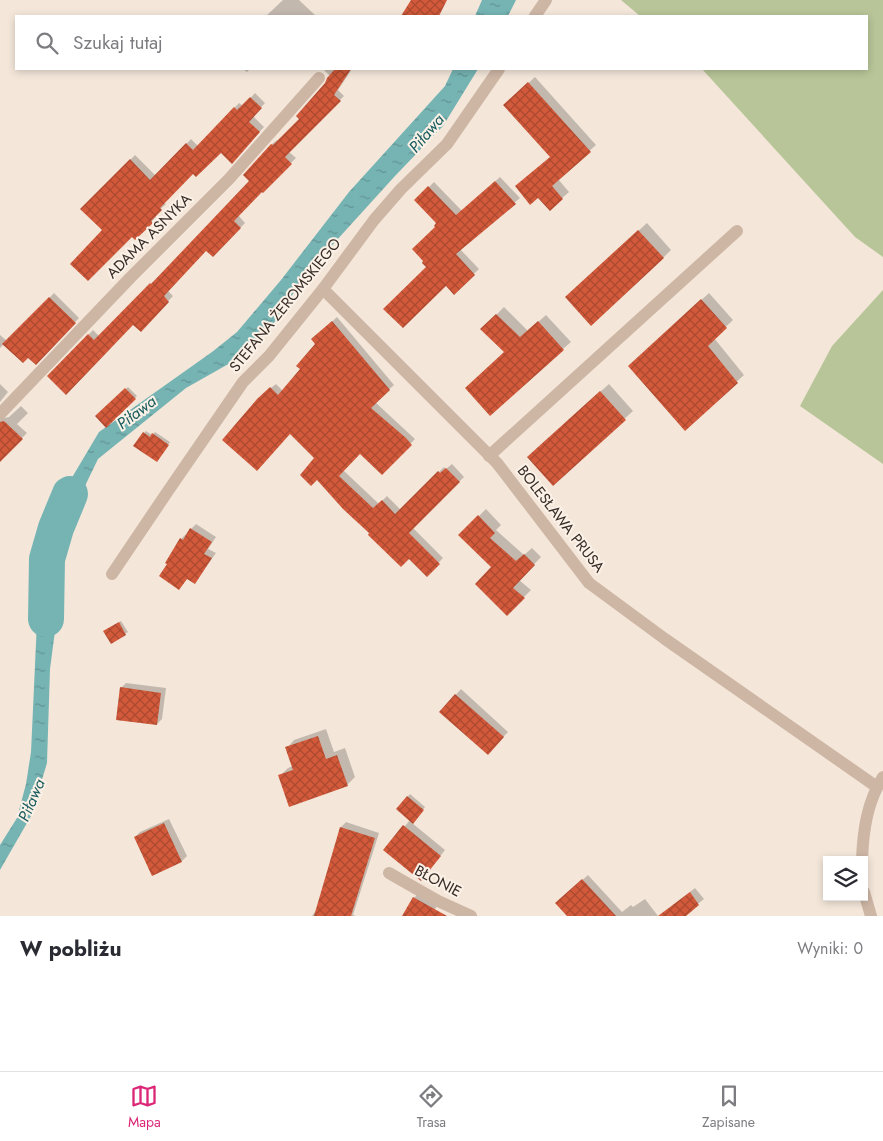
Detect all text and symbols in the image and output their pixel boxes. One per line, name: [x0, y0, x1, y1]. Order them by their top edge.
search box: [15, 15, 868, 70]
icon: search: [33, 29, 61, 57]
text: Szukaj tutaj: [73, 29, 163, 56]
water label: Piława: [403, 109, 450, 158]
street label: ADAMA ASNYKA: [101, 188, 197, 284]
street label: STEFANA ŻEROMSKIEGO: [224, 233, 346, 377]
water label: Piława: [112, 390, 161, 435]
street label: BOLESŁAWA PRUSA: [512, 461, 610, 577]
water label: Piława: [12, 775, 51, 825]
map controls: [823, 856, 868, 901]
button: layers: [823, 856, 868, 901]
street label: BŁONIE: [411, 860, 465, 902]
text: W pobliżu: [20, 934, 121, 964]
text: Wyniki: 0: [797, 937, 863, 960]
tab: Mapa: [128, 1082, 161, 1132]
tab: Trasa: [417, 1082, 446, 1132]
tab: Zapisane: [702, 1082, 755, 1132]

